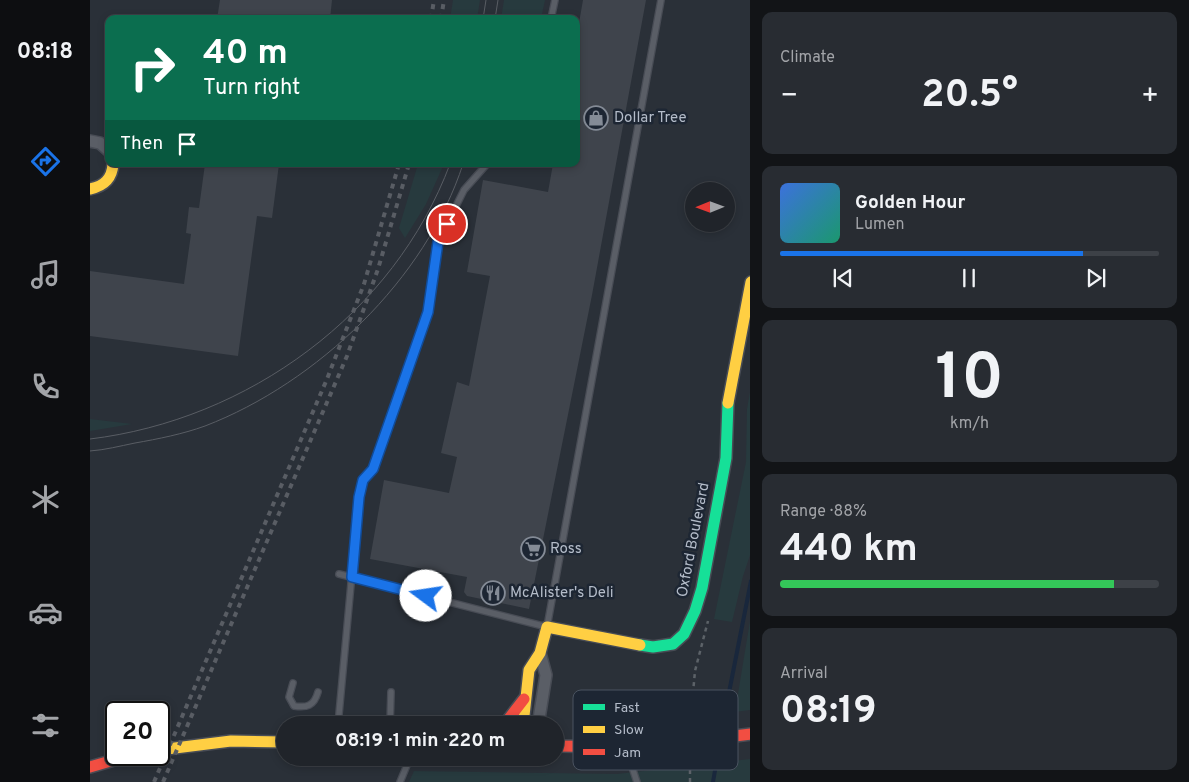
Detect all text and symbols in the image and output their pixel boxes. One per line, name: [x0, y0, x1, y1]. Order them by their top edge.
text: 40 m: [203, 32, 288, 76]
icon: right: [120, 35, 185, 100]
text: 08:18: [17, 39, 73, 66]
text: Climate: [780, 48, 835, 68]
text: 20.5°: [921, 72, 1018, 121]
text: Turn right: [203, 75, 300, 102]
text: −: [780, 79, 798, 115]
text: +: [1141, 79, 1159, 115]
shop icon: Dollar Tree: [583, 105, 609, 131]
place label: Dollar Tree: [614, 109, 686, 128]
icon: arrive: [173, 130, 201, 158]
text: Then: [120, 132, 163, 156]
icon: directions: [28, 144, 63, 179]
north arrow: [685, 182, 735, 232]
map controls: [685, 182, 735, 232]
text: Golden Hour: [855, 191, 966, 215]
pin: [426, 203, 468, 245]
icon: arrive: [433, 210, 461, 238]
text: Lumen: [855, 215, 905, 235]
icon: music: [28, 257, 63, 292]
icon: previous: [829, 264, 857, 292]
icon: pause: [955, 264, 983, 292]
icon: next: [1082, 264, 1110, 292]
text: 10: [935, 340, 1004, 422]
icon: phone: [28, 369, 63, 404]
text: km/h: [950, 414, 989, 434]
street label: Oxford Boulevard: [674, 481, 714, 599]
icon: climate: [28, 482, 63, 517]
text: Range · 88%: [780, 502, 867, 522]
text: 440 km: [780, 526, 918, 575]
supermarket icon: Ross: [520, 536, 546, 562]
place label: Ross: [550, 540, 582, 559]
position arrow: [399, 569, 451, 621]
restaurant icon: McAlister's Deli: [480, 580, 506, 606]
place label: McAlister's Deli: [510, 584, 614, 603]
icon: car: [28, 595, 63, 630]
text: Arrival: [780, 664, 828, 684]
text: 08:19: [780, 688, 877, 737]
legend: [573, 690, 738, 770]
text: Fast: [614, 700, 640, 717]
speed limit sign: 20: [105, 701, 170, 766]
icon: filters: [28, 708, 63, 743]
text: Slow: [614, 722, 644, 739]
text: 08:19 · 1 min · 220 m: [335, 729, 505, 753]
text: Jam: [614, 745, 641, 762]

